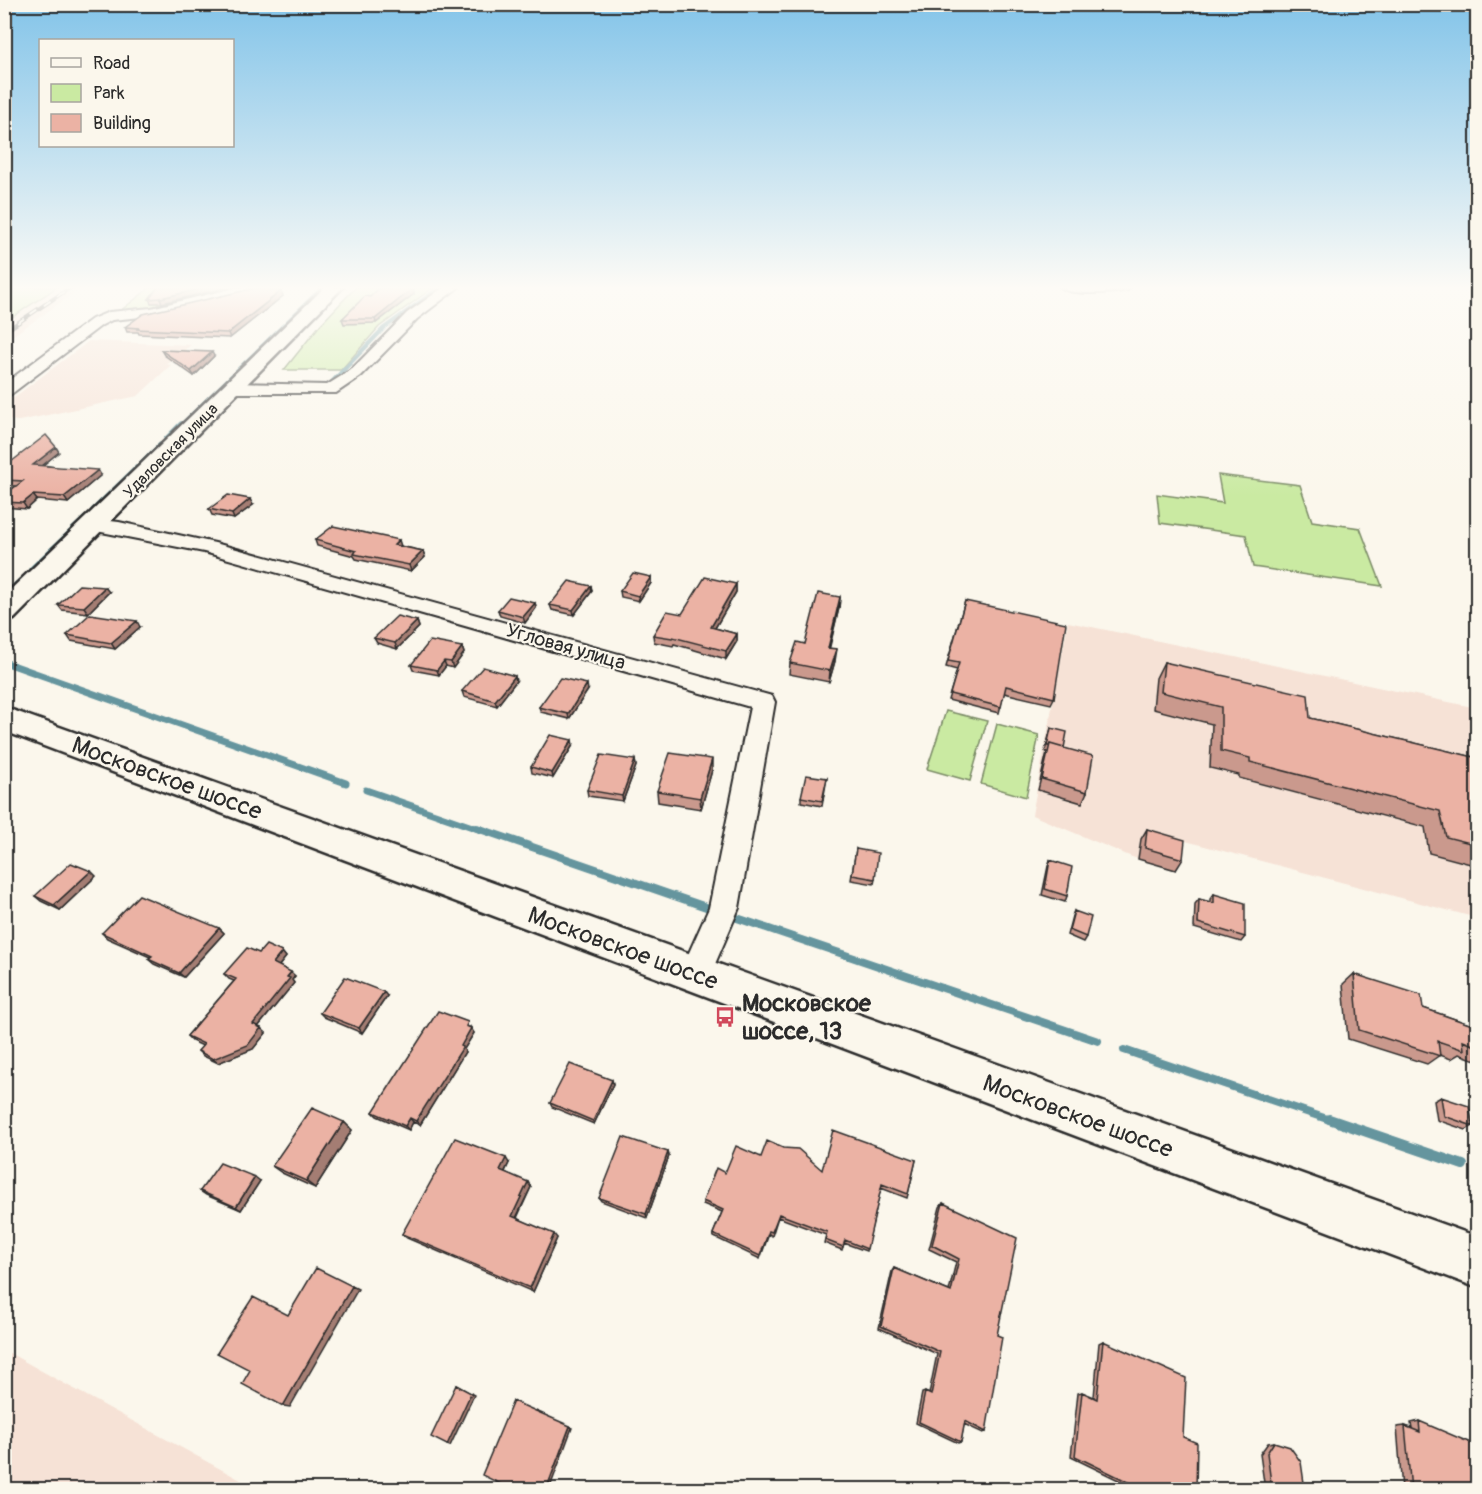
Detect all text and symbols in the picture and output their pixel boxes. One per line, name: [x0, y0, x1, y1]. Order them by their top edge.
legend: [39, 39, 234, 147]
text: Road: [93, 52, 130, 75]
text: Park: [93, 82, 125, 105]
text: Building: [93, 112, 151, 135]
street label: Удаловская улица: [119, 399, 222, 502]
street label: Угловая улица: [503, 618, 628, 675]
street label: Московское шоссе: [68, 731, 266, 826]
street label: Московское шоссе: [524, 901, 722, 996]
place label: Московское шоссе, 13: [742, 989, 872, 1046]
bus stop icon: Московское шоссе, 13: [713, 1005, 737, 1029]
street label: Московское шоссе: [979, 1069, 1177, 1164]

